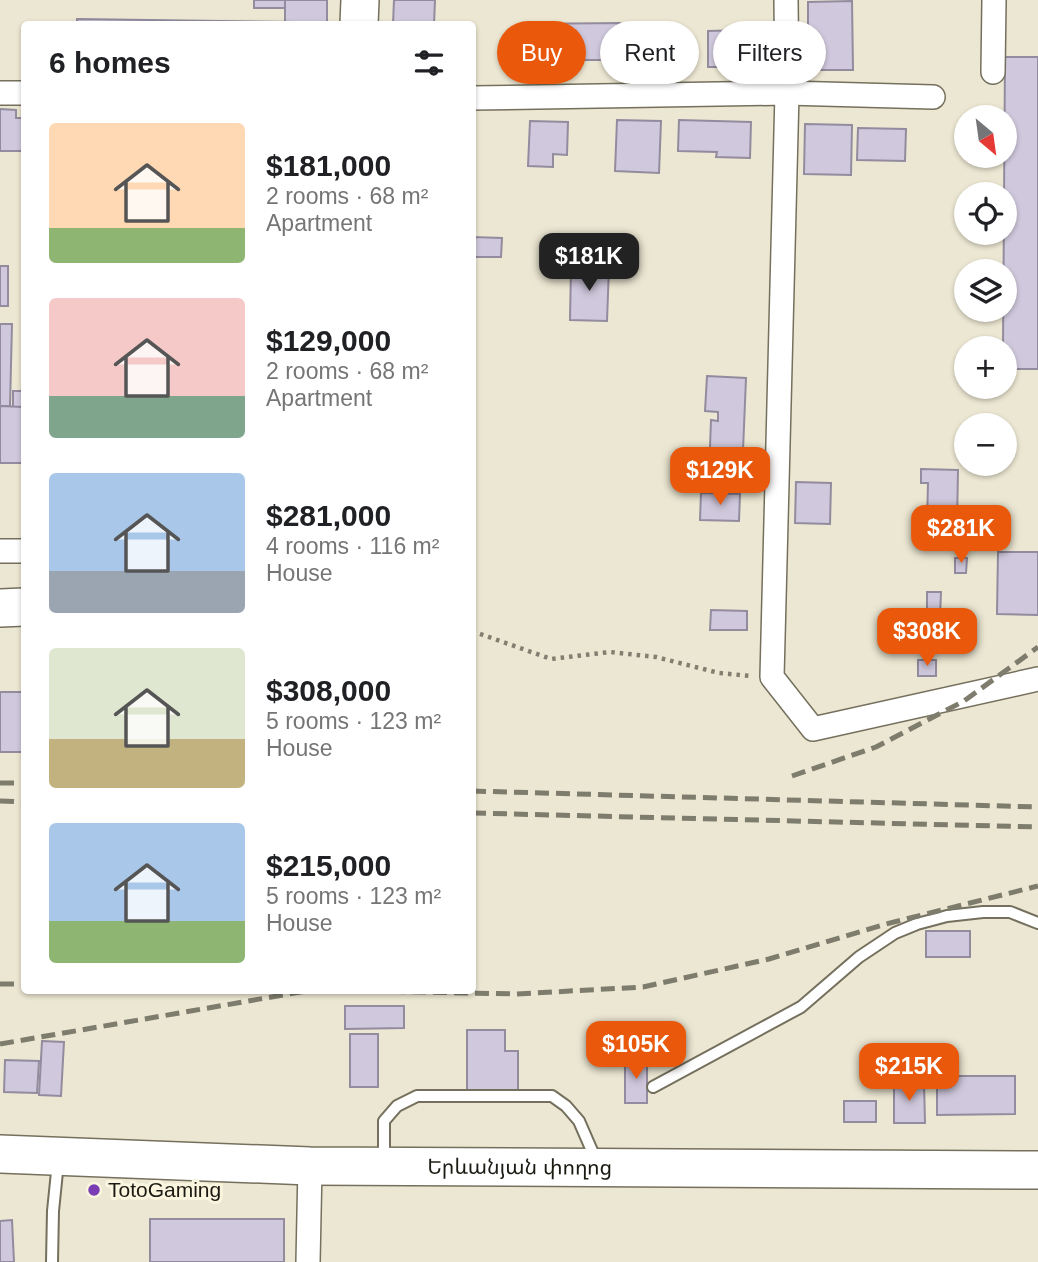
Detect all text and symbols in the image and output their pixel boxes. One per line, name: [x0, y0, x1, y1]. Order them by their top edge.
chip: Buy: [497, 21, 586, 84]
chip: Rent: [600, 21, 699, 84]
chip: Filters: [713, 21, 826, 84]
icon: filters: [410, 44, 448, 82]
text: 6 homes: [49, 46, 171, 79]
north arrow: [954, 105, 1017, 168]
map controls: [954, 105, 1017, 476]
text: $181,000: [266, 149, 391, 182]
icon: home: [105, 151, 189, 235]
button: locate: [954, 182, 1017, 245]
text: 2 rooms · 68 m²: [266, 183, 428, 209]
text: Apartment: [266, 210, 372, 236]
pin: $181K: [540, 233, 638, 293]
text: $181K: [555, 243, 623, 269]
button: layers: [954, 259, 1017, 322]
text: $129,000: [266, 324, 391, 357]
icon: home: [105, 326, 189, 410]
button: +: [954, 336, 1017, 399]
text: 2 rooms · 68 m²: [266, 358, 428, 384]
text: Apartment: [266, 385, 372, 411]
button: −: [954, 413, 1017, 476]
pin: $129K: [671, 448, 769, 507]
text: $129K: [686, 457, 754, 483]
text: $281,000: [266, 499, 391, 532]
icon: home: [105, 501, 189, 585]
pin: $281K: [912, 505, 1010, 565]
text: $281K: [927, 515, 995, 541]
text: 4 rooms · 116 m²: [266, 533, 439, 559]
text: House: [266, 560, 332, 586]
pin: $308K: [878, 608, 976, 668]
text: $308K: [893, 618, 961, 644]
text: $308,000: [266, 674, 391, 707]
icon: home: [105, 676, 189, 760]
text: 5 rooms · 123 m²: [266, 708, 441, 734]
text: House: [266, 735, 332, 761]
text: $215,000: [266, 849, 391, 882]
icon: home: [105, 851, 189, 935]
text: 5 rooms · 123 m²: [266, 883, 441, 909]
text: House: [266, 910, 332, 936]
pin: $105K: [587, 1021, 685, 1081]
text: $105K: [602, 1031, 670, 1057]
pin: $215K: [860, 1044, 958, 1103]
text: $215K: [875, 1053, 943, 1079]
street label: Երևանյան փողոց: [427, 1155, 612, 1180]
place label: TotoGaming: [108, 1178, 221, 1201]
marker: TotoGaming: [86, 1182, 102, 1198]

